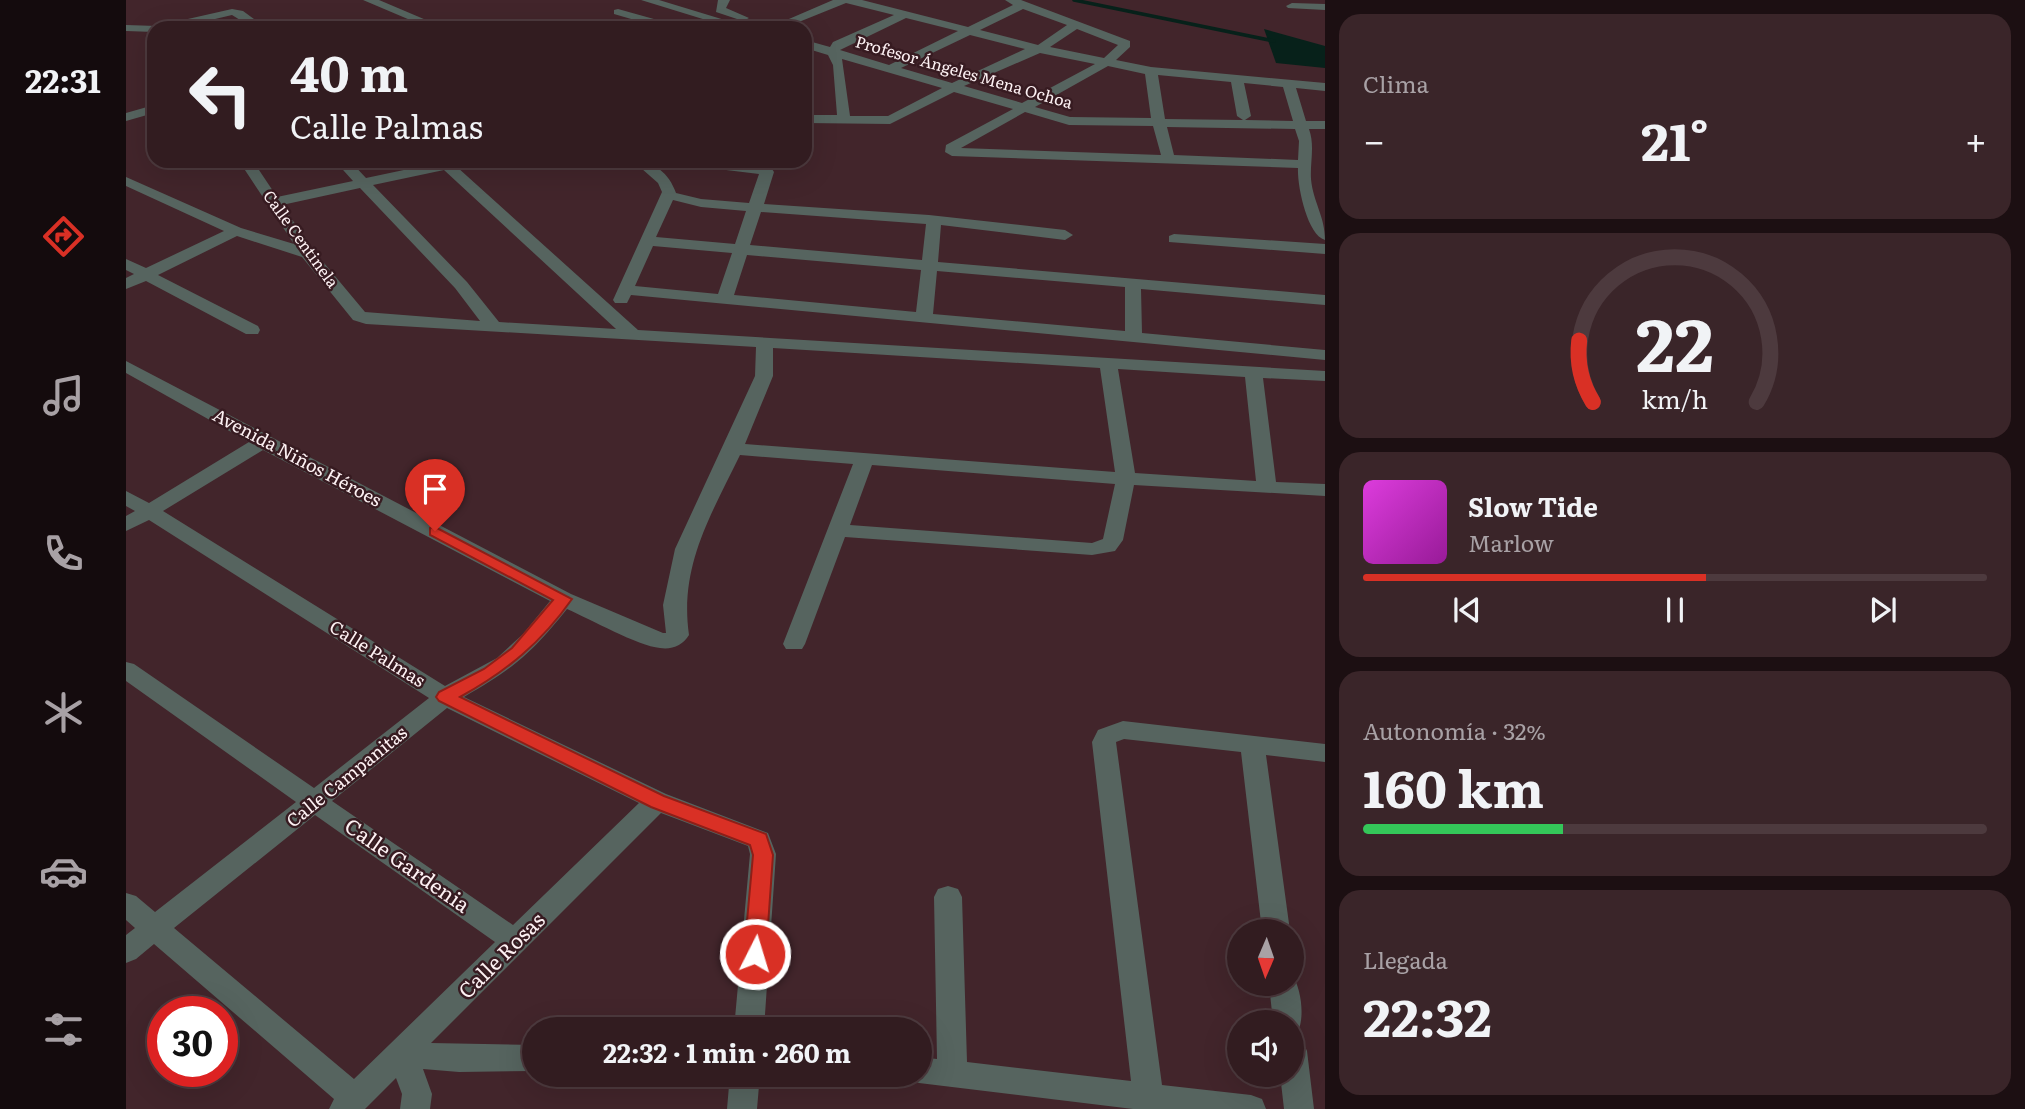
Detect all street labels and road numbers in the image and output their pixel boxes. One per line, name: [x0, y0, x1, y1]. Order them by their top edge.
street label: Profesor Ángeles Mena Ochoa: [853, 29, 1076, 114]
street label: Calle Centinela: [258, 185, 346, 292]
street label: Avenida Niños Héroes: [209, 401, 387, 513]
street label: Calle Palmas: [325, 613, 431, 693]
street label: Calle Campanitas: [280, 718, 412, 833]
street label: Calle Gardenia: [339, 809, 478, 919]
street label: Calle Rosas: [450, 904, 551, 1005]

